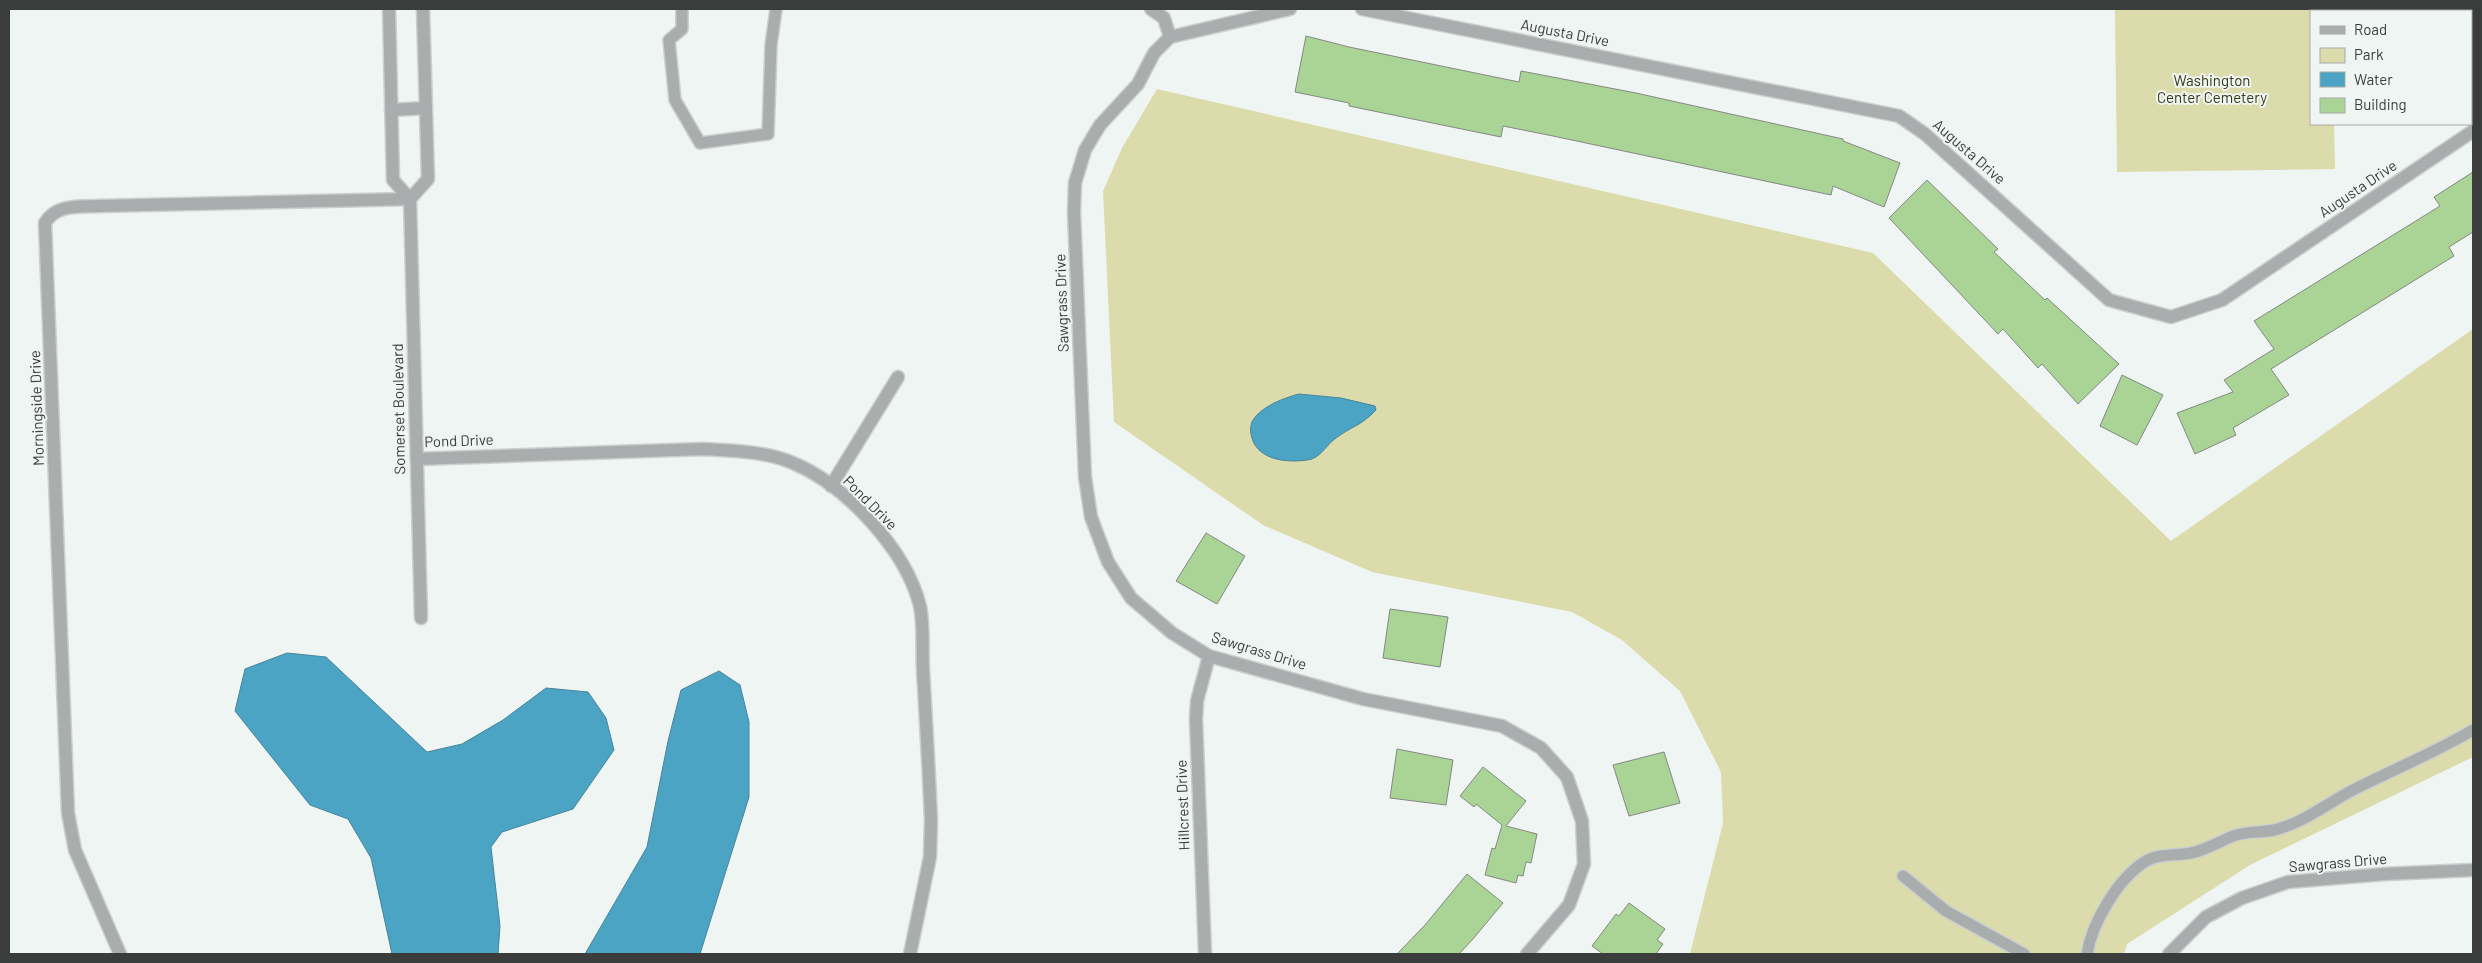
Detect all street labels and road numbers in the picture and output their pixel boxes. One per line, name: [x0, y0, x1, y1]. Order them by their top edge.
street label: Augusta Drive: [1519, 15, 1611, 49]
street label: Augusta Drive: [1930, 115, 2010, 188]
street label: Augusta Drive: [2315, 156, 2400, 221]
street label: Sawgrass Drive: [1050, 253, 1072, 353]
street label: Somerset Boulevard: [388, 343, 408, 475]
street label: Morningside Drive: [25, 350, 47, 466]
street label: Pond Drive: [424, 430, 494, 450]
street label: Pond Drive: [840, 471, 902, 533]
street label: Sawgrass Drive: [1210, 627, 1309, 673]
street label: Hillcrest Drive: [1171, 759, 1193, 851]
street label: Sawgrass Drive: [2288, 849, 2388, 875]

